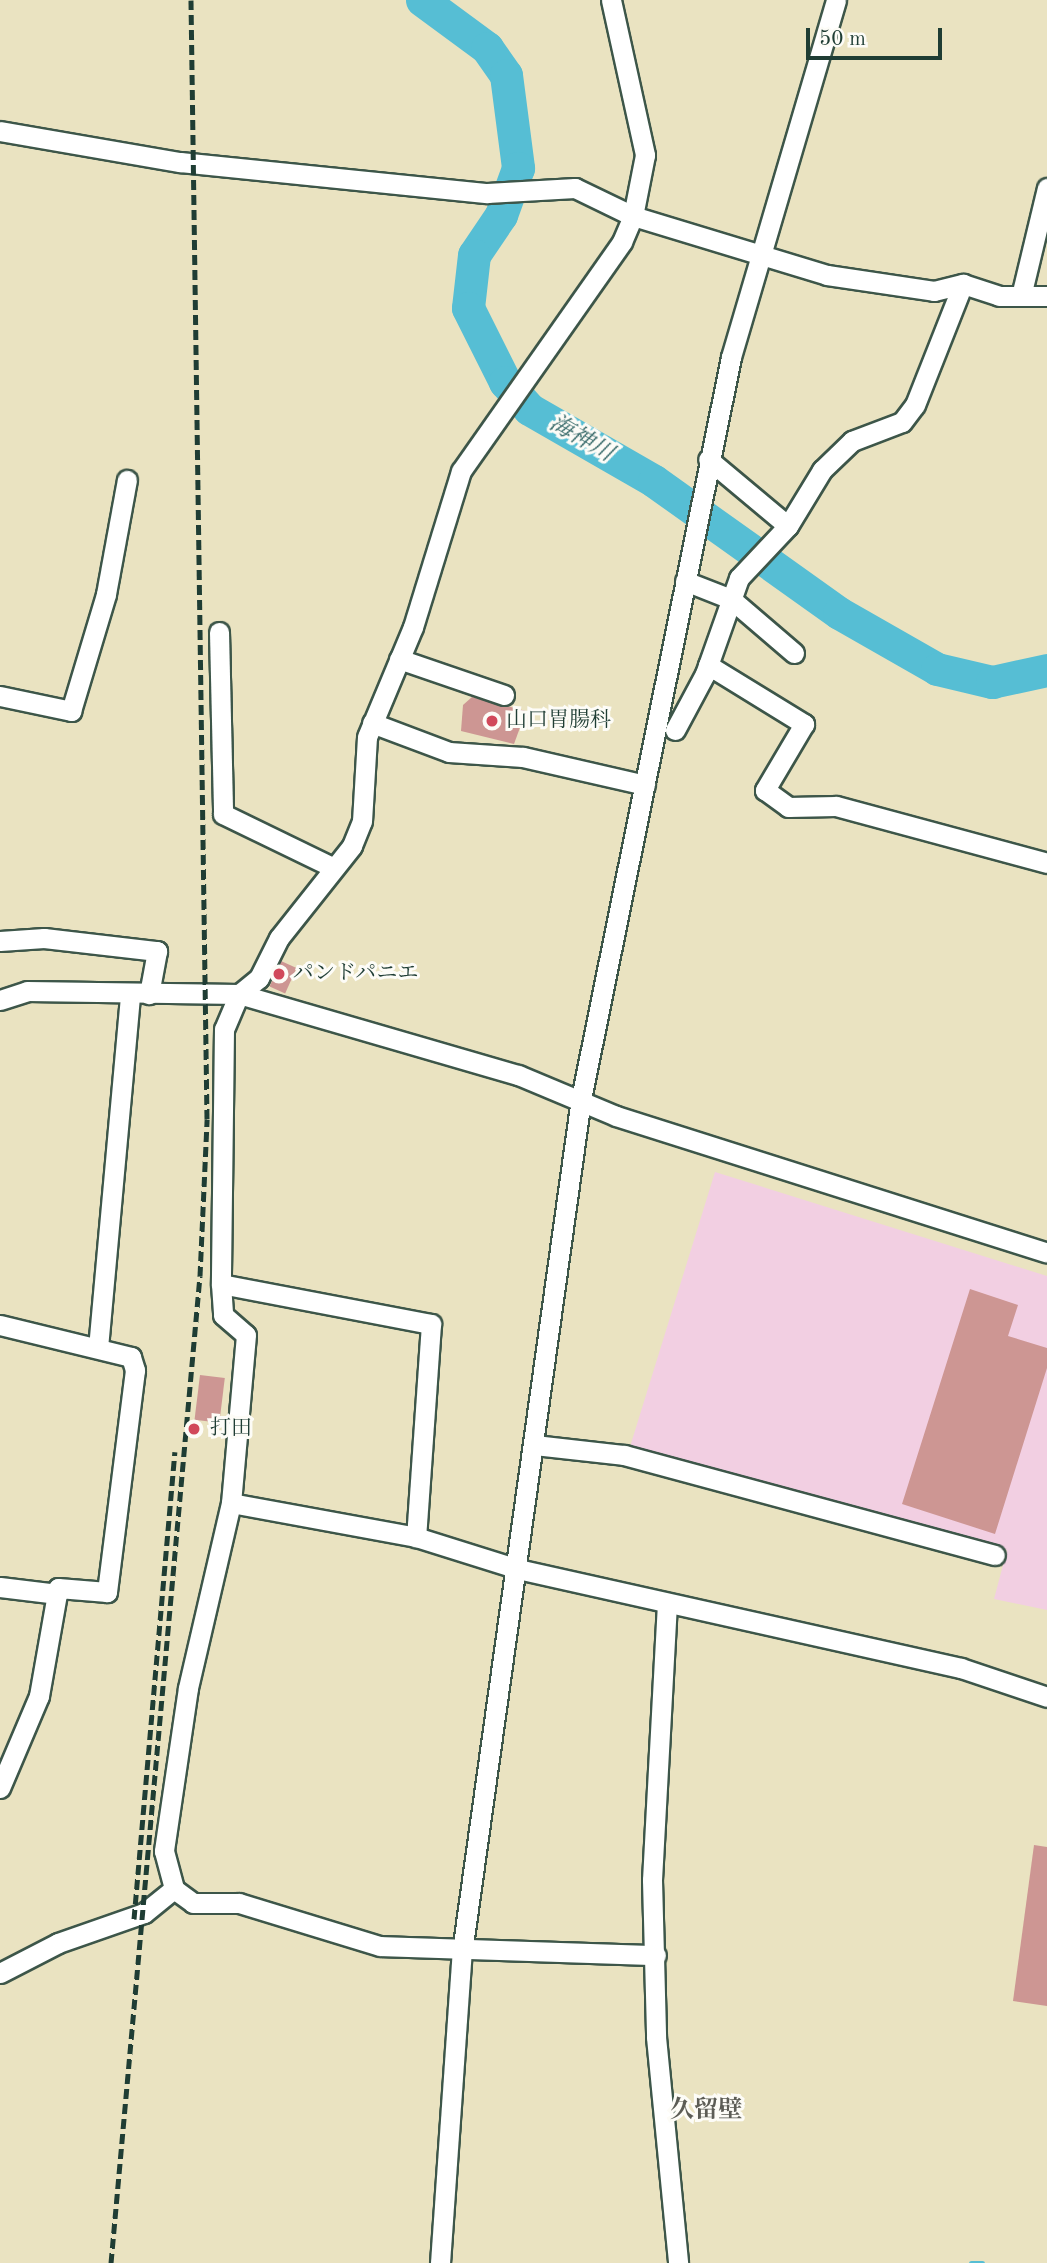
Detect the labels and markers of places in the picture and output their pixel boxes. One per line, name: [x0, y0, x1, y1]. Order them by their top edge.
place label: 山口胃腸科: [506, 708, 611, 734]
marker: 山口胃腸科: [484, 713, 500, 729]
place label: パンドパニエ: [293, 961, 419, 987]
marker: パンドパニエ: [271, 966, 287, 982]
place label: 打田: [210, 1416, 252, 1442]
marker: 打田: [184, 1419, 204, 1439]

